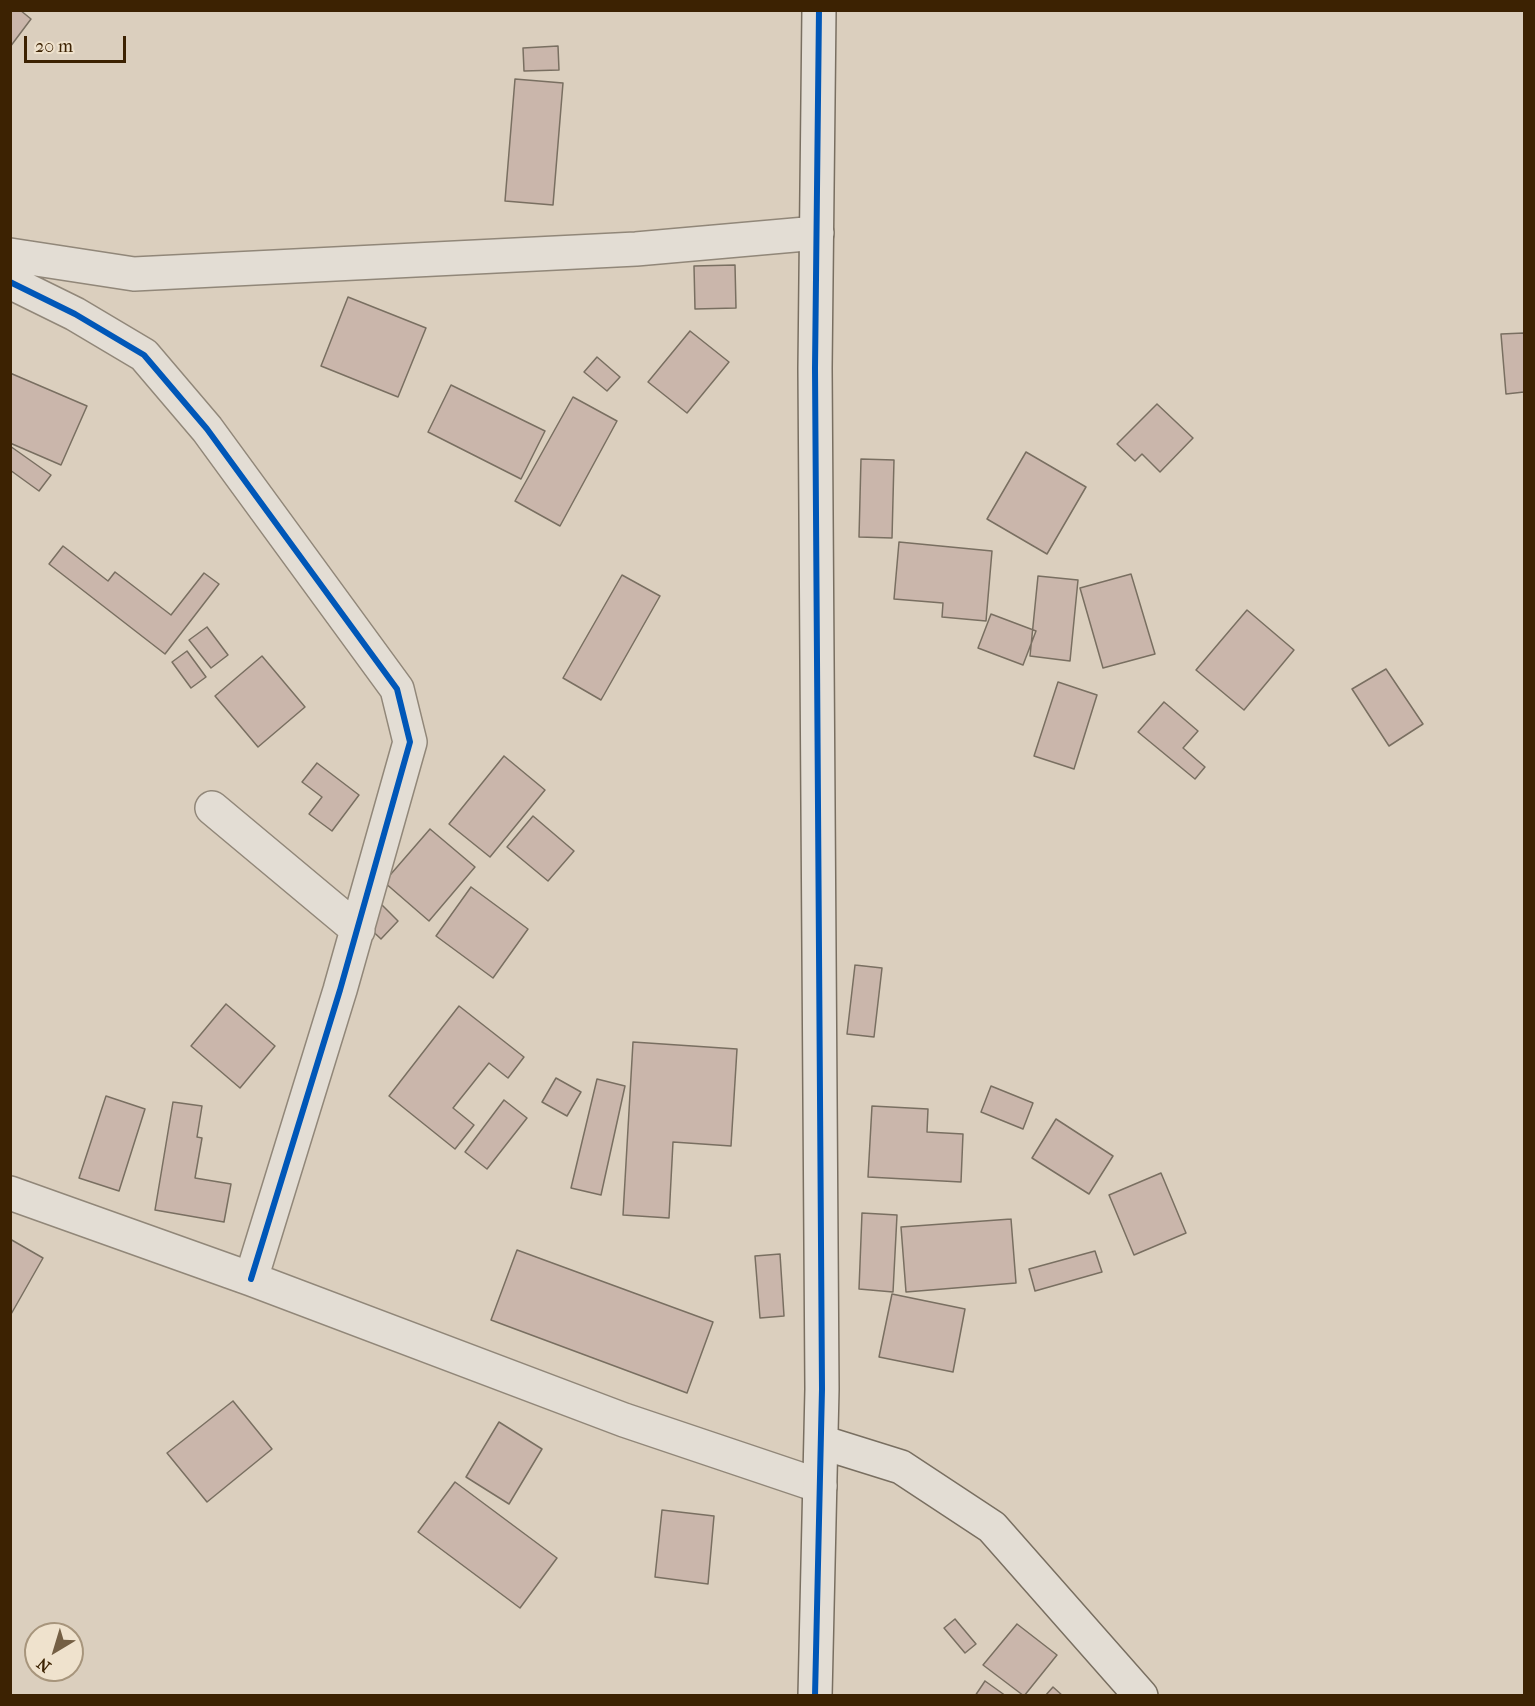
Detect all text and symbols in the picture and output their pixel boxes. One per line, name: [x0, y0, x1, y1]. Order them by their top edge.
scale bar: [27, 24, 129, 62]
text: 20 m: [35, 36, 73, 57]
north arrow: [24, 1622, 84, 1682]
text: N: [33, 1654, 54, 1676]

